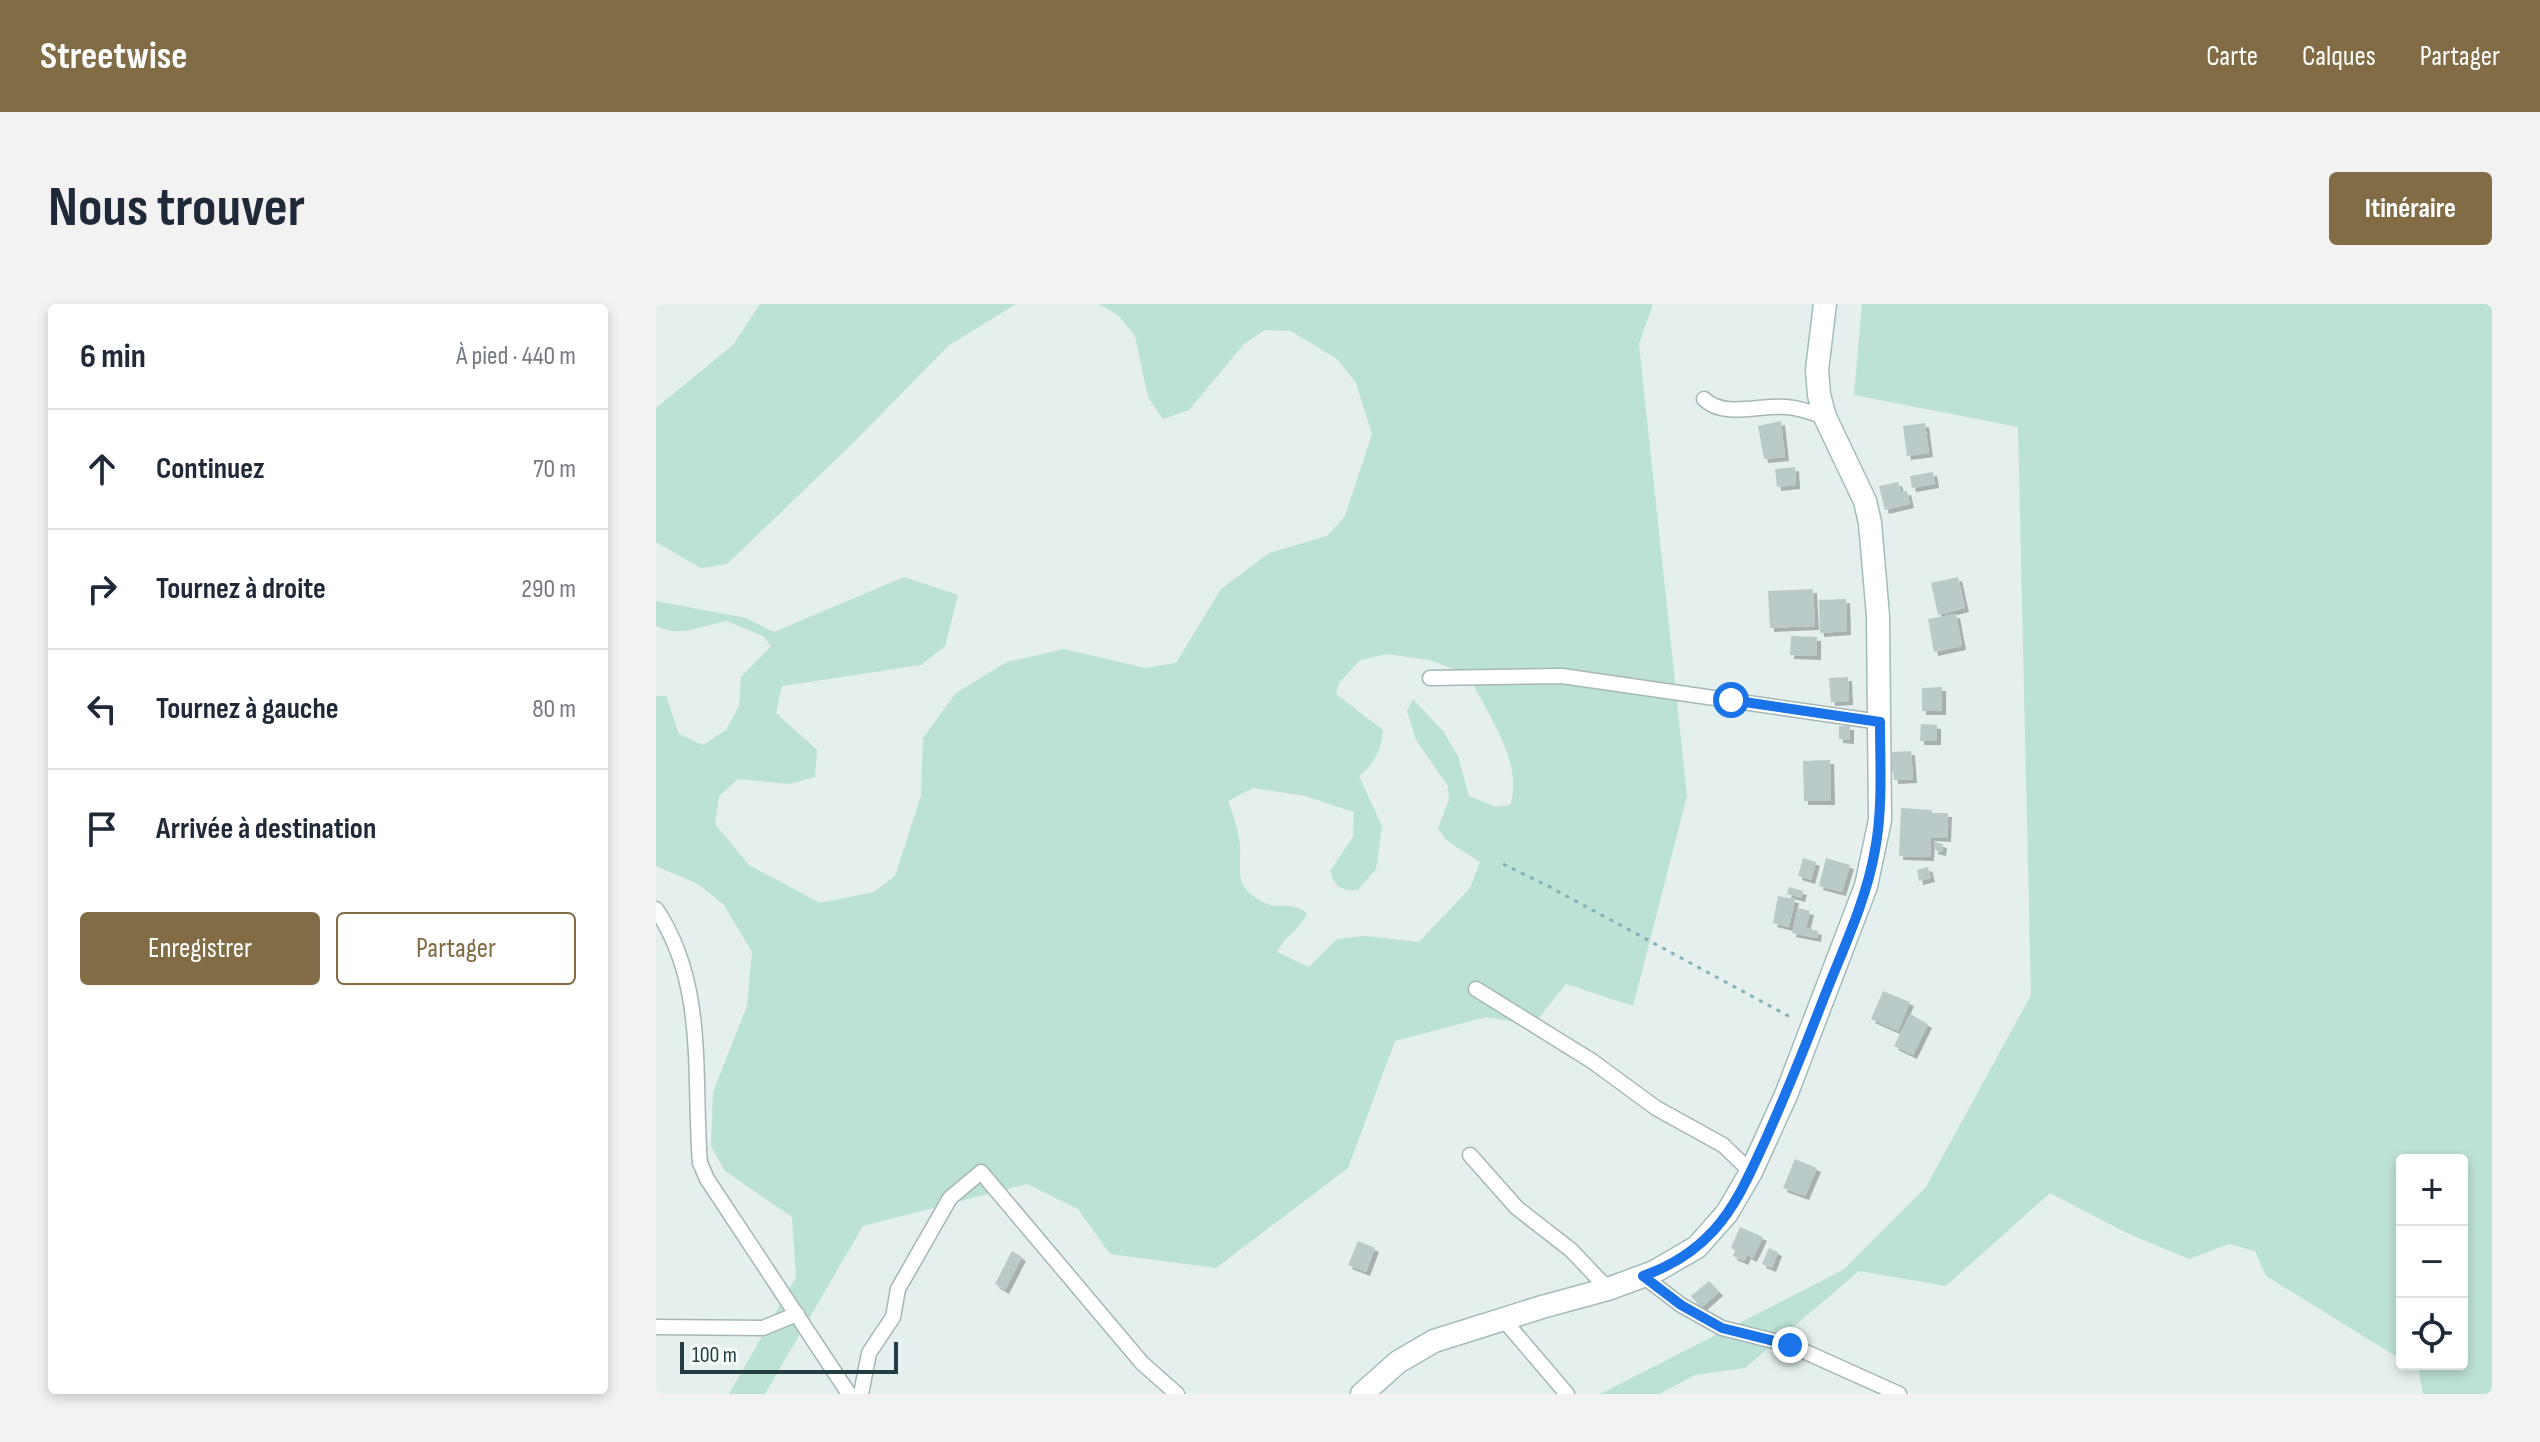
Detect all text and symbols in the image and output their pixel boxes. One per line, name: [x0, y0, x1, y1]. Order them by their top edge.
text: Streetwise: [40, 34, 188, 79]
text: Carte: [2206, 40, 2258, 73]
text: Calques: [2302, 40, 2376, 73]
text: Partager: [2420, 40, 2500, 73]
button: Itinéraire: [2329, 172, 2492, 245]
text: Nous trouver: [48, 175, 305, 242]
text: 6 min: [80, 336, 146, 377]
text: À pied · 440 m: [456, 341, 576, 372]
icon: ahead: [80, 447, 124, 491]
text: Continuez: [156, 451, 265, 487]
text: 70 m: [533, 454, 576, 485]
icon: right: [80, 567, 124, 611]
text: Tournez à droite: [156, 571, 326, 607]
text: 290 m: [521, 574, 576, 605]
route start: [1713, 682, 1749, 718]
icon: left: [80, 687, 124, 731]
text: Tournez à gauche: [156, 691, 339, 727]
text: 80 m: [532, 694, 576, 725]
icon: arrive: [80, 807, 124, 851]
text: Arrivée à destination: [156, 811, 376, 847]
button: Enregistrer: [80, 912, 320, 985]
button: Partager: [336, 912, 576, 985]
map controls: [2396, 1154, 2468, 1370]
button: +: [2396, 1154, 2468, 1226]
button: −: [2396, 1226, 2468, 1298]
button: locate: [2396, 1298, 2468, 1370]
route end: [1772, 1327, 1808, 1363]
scale bar: [680, 1338, 898, 1374]
text: 100 m: [692, 1342, 737, 1369]

